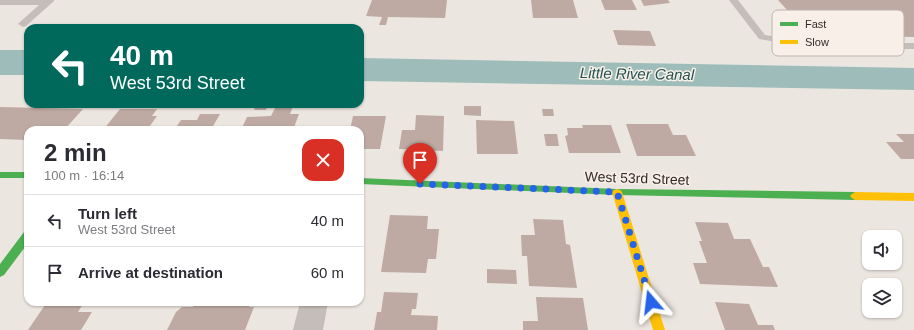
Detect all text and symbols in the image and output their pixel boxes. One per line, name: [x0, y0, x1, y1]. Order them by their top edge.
legend: [772, 10, 904, 56]
text: Fast: [805, 18, 826, 30]
text: Slow: [805, 36, 829, 48]
icon: left: [44, 40, 96, 92]
text: 40 m: [110, 40, 174, 71]
water label: Little River Canal: [580, 64, 695, 83]
text: West 53rd Street: [110, 73, 245, 93]
text: 2 min: [44, 139, 107, 166]
button: close: [302, 139, 344, 181]
pin: [403, 143, 437, 184]
icon: arrive: [409, 149, 431, 171]
text: 100 m · 16:14: [44, 168, 124, 183]
street label: West 53rd Street: [584, 168, 690, 188]
text: Turn left: [78, 205, 137, 222]
icon: left: [44, 210, 66, 232]
text: 40 m: [311, 212, 344, 229]
text: West 53rd Street: [78, 222, 175, 237]
map controls: [862, 230, 902, 318]
button: sound: [862, 230, 902, 270]
icon: arrive: [44, 262, 66, 284]
text: Arrive at destination: [78, 264, 223, 281]
text: 60 m: [311, 264, 344, 281]
button: layers: [862, 278, 902, 318]
position arrow: [630, 281, 672, 323]

